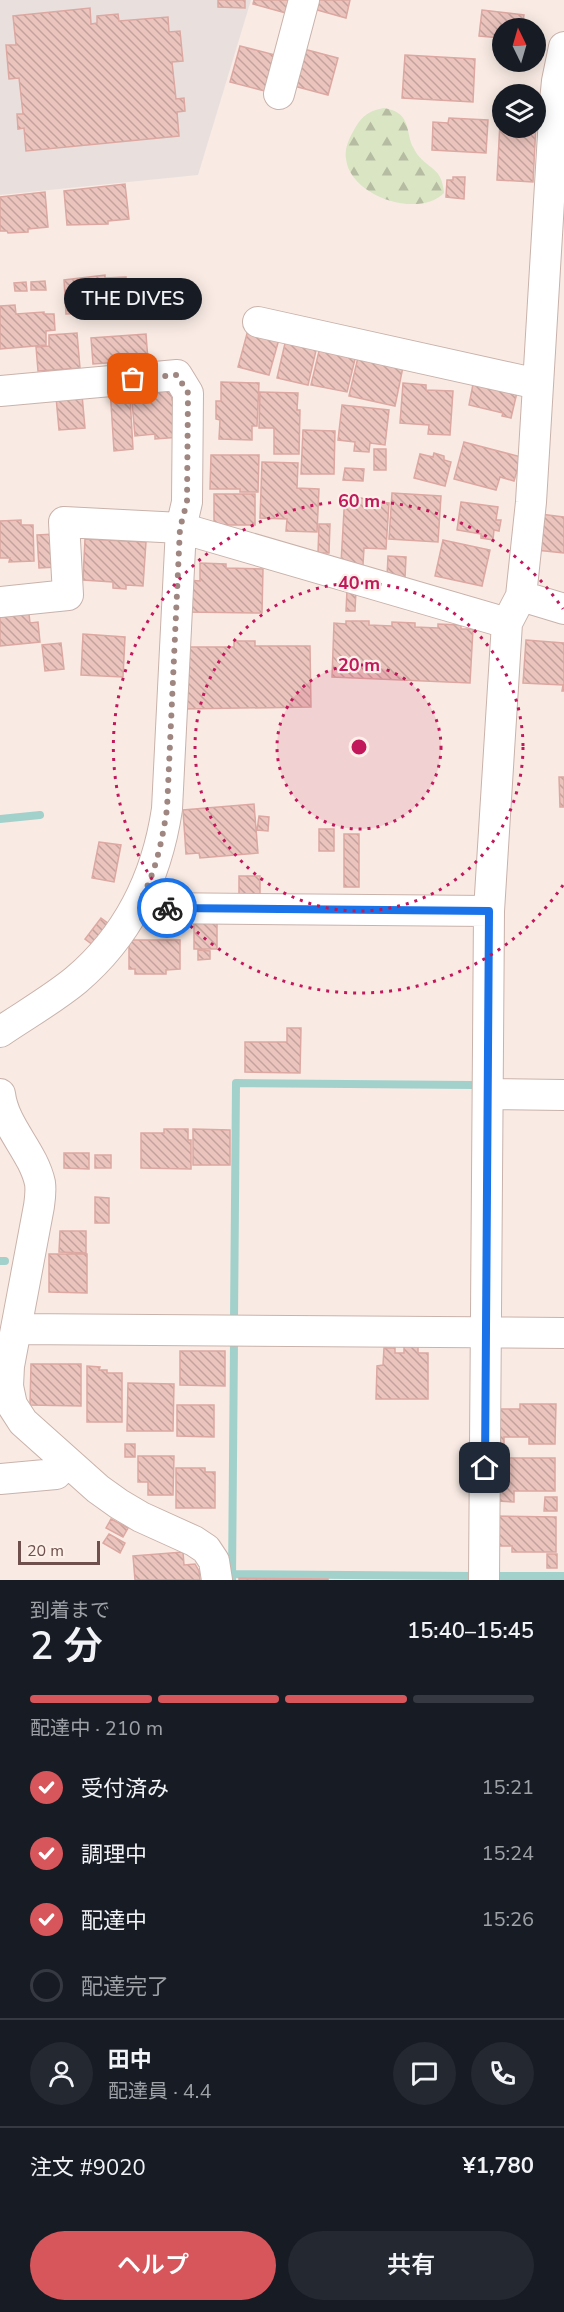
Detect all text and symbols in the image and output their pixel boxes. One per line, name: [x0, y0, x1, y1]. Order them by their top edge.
north arrow: [492, 18, 546, 72]
map controls: [492, 18, 546, 138]
button: layers: [492, 84, 546, 138]
callout: THE DIVES: [64, 277, 202, 319]
text: THE DIVES: [82, 285, 184, 312]
pin: [107, 353, 158, 404]
icon: bag: [116, 362, 149, 395]
text: 60 m: [338, 489, 380, 513]
text: 40 m: [338, 571, 380, 595]
text: 20 m: [338, 653, 380, 677]
centre of rings: [349, 737, 369, 757]
courier: [137, 878, 197, 938]
icon: bike: [151, 892, 184, 925]
pin: [459, 1442, 510, 1493]
icon: home: [468, 1451, 501, 1484]
scale bar: [18, 1538, 100, 1566]
text: 20 m: [27, 1540, 64, 1562]
text: 到着まで: [30, 1597, 110, 1624]
text: 15:40–15:45: [407, 1616, 534, 1646]
text: 2 分: [30, 1620, 103, 1673]
text: 配達中 · 210 m: [30, 1715, 163, 1742]
icon: check: [30, 1771, 63, 1804]
text: 受付済み: [81, 1774, 169, 1804]
text: 15:21: [481, 1774, 534, 1801]
icon: check: [30, 1837, 63, 1870]
text: 調理中: [81, 1840, 147, 1870]
text: 15:24: [481, 1840, 534, 1867]
icon: check: [30, 1903, 63, 1936]
text: 配達中: [81, 1906, 147, 1936]
text: 15:26: [481, 1906, 534, 1933]
text: 配達完了: [81, 1972, 169, 2002]
button: person: [30, 2042, 93, 2105]
button: chat: [393, 2042, 456, 2105]
button: phone: [471, 2042, 534, 2105]
text: 田中: [108, 2045, 152, 2075]
text: 配達員 · 4.4: [108, 2078, 211, 2105]
text: ¥1,780: [463, 2151, 534, 2181]
text: 注文 #9020: [30, 2153, 146, 2183]
button: ヘルプ: [30, 2231, 276, 2300]
button: 共有: [288, 2231, 534, 2300]

